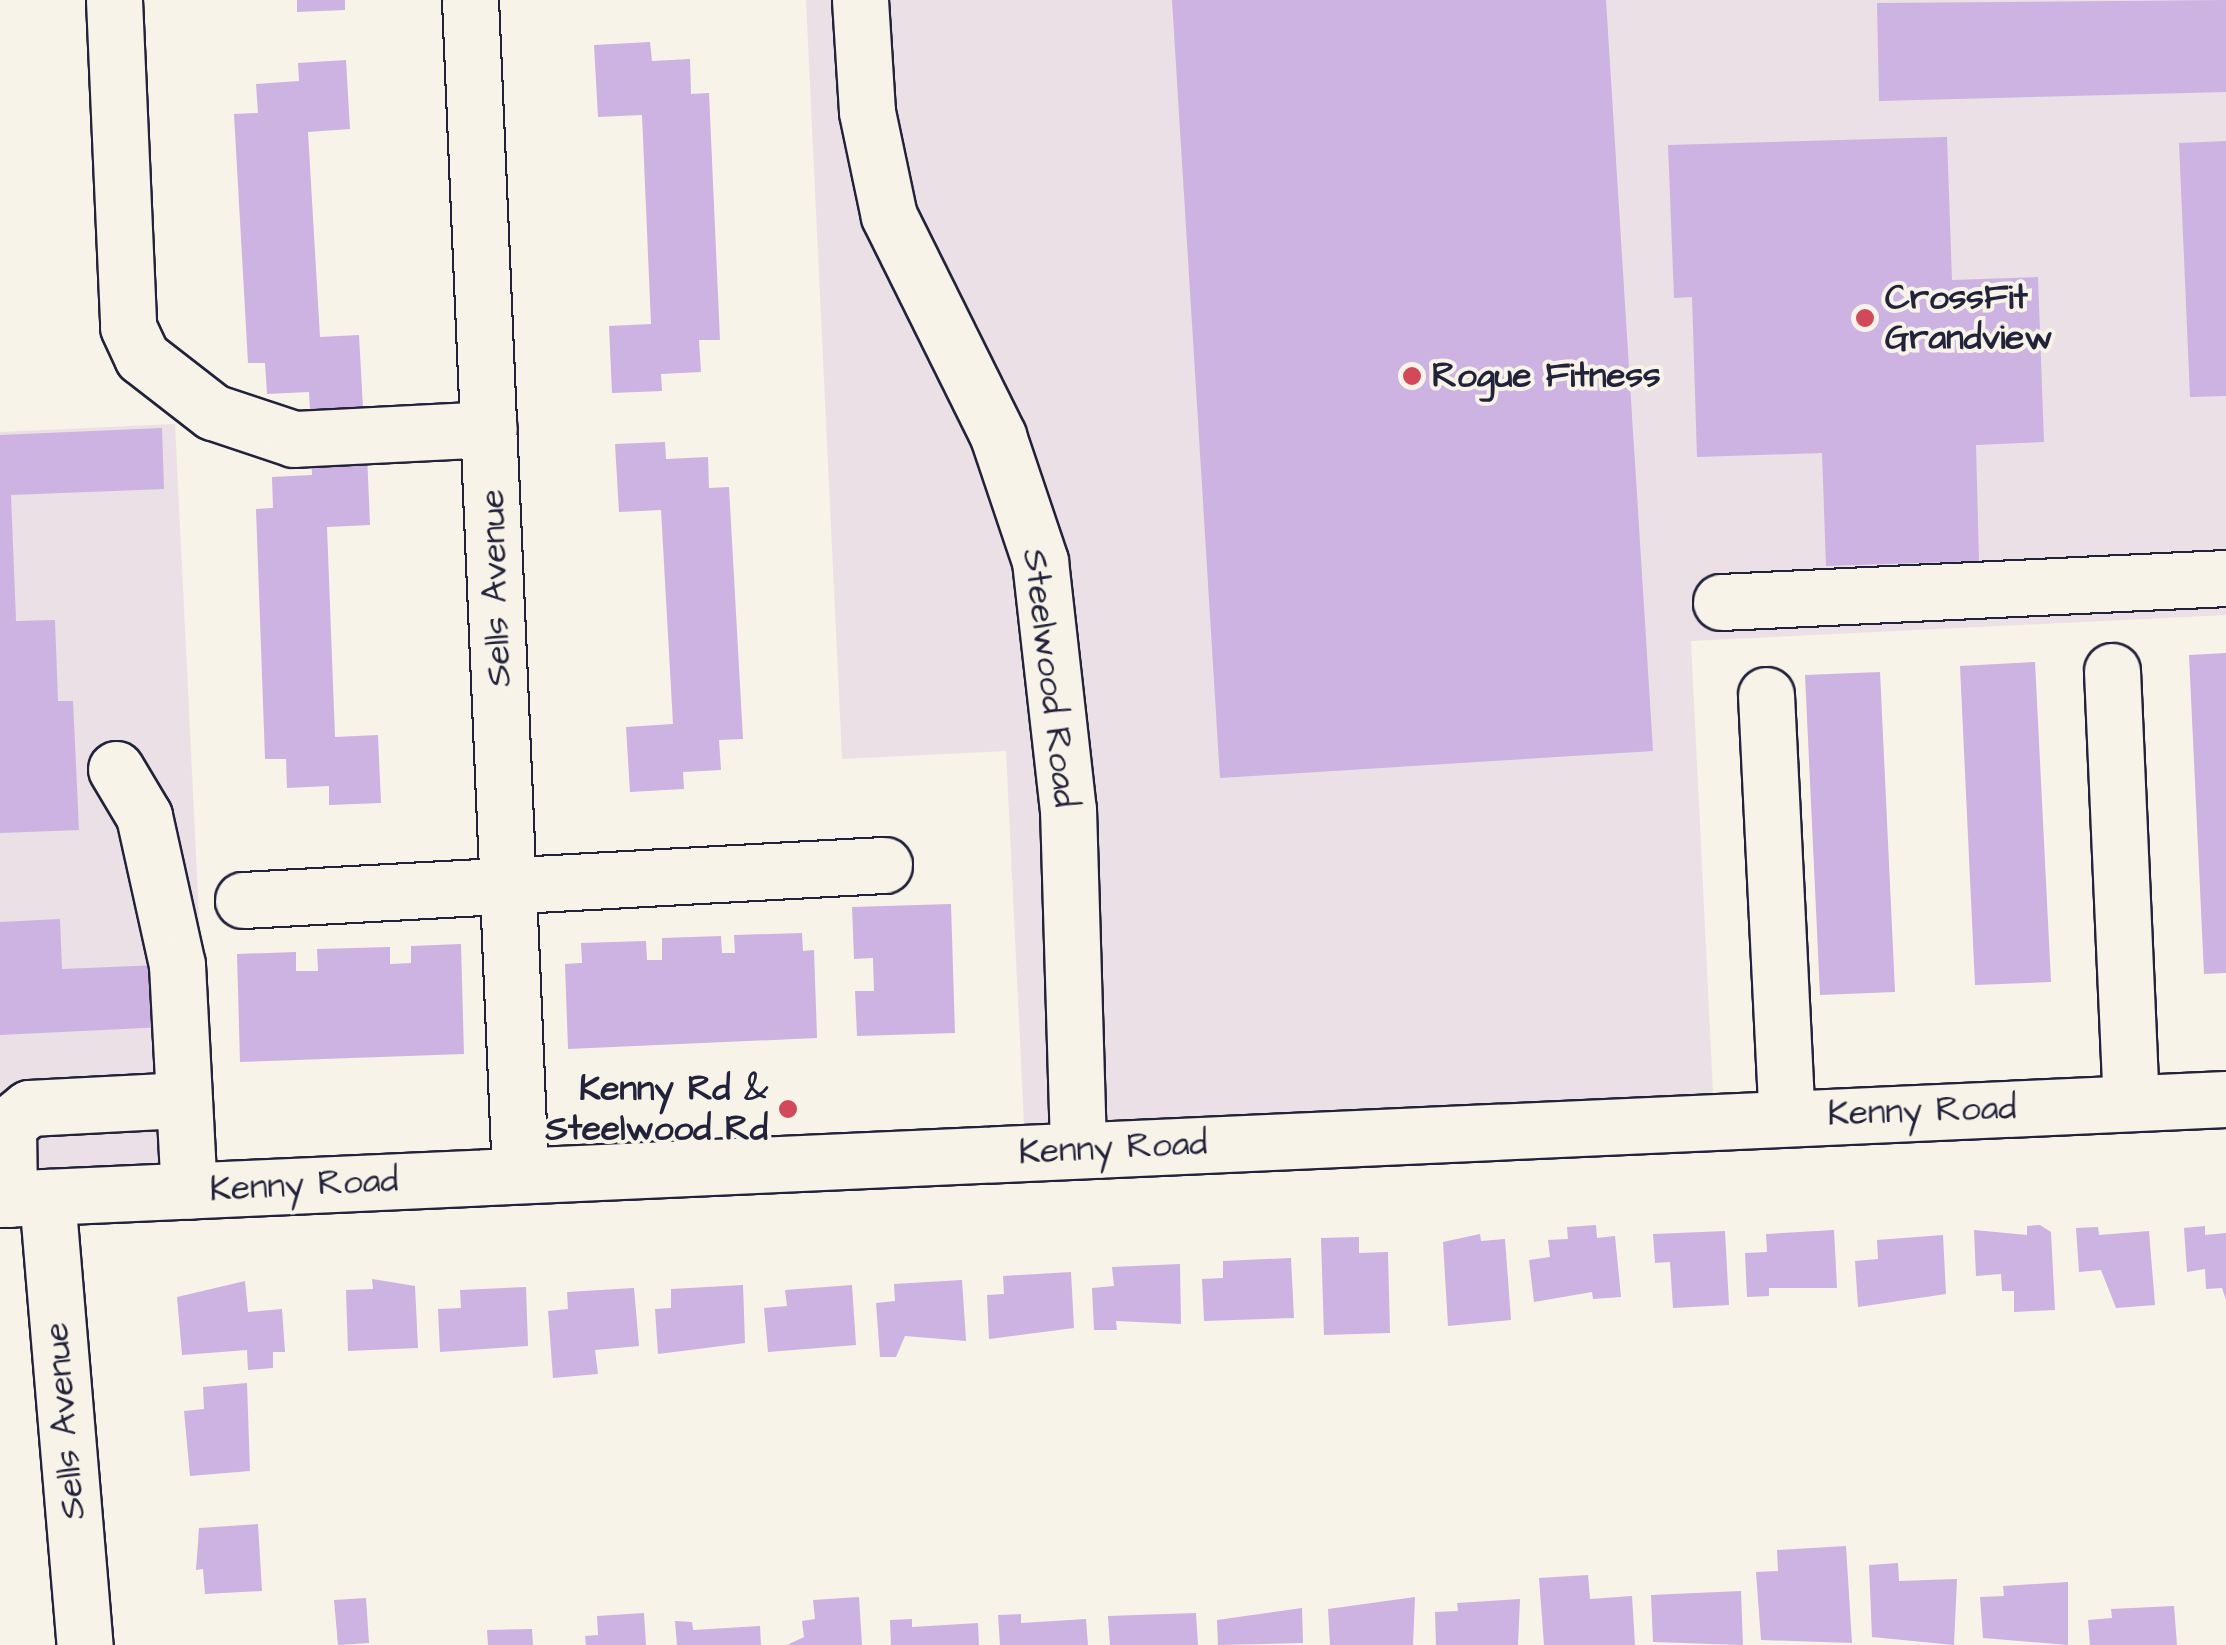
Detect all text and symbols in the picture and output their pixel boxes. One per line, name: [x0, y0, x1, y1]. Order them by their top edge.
place label: CrossFit Grandview: [1885, 277, 2052, 359]
marker: CrossFit Grandview: [1854, 307, 1876, 329]
place label: Rogue Fitness: [1432, 355, 1661, 397]
marker: Rogue Fitness: [1401, 365, 1423, 387]
street label: Sells Avenue: [472, 488, 520, 688]
street label: Steelwood Road: [1013, 546, 1087, 810]
place label: Kenny Rd & Steelwood Rd: [545, 1068, 768, 1150]
street label: Kenny Road: [1827, 1087, 2017, 1135]
marker: Kenny Rd & Steelwood Rd: [777, 1098, 799, 1120]
street label: Kenny Road: [1018, 1122, 1208, 1174]
street label: Kenny Road: [209, 1159, 399, 1211]
street label: Sells Avenue: [35, 1321, 95, 1521]

